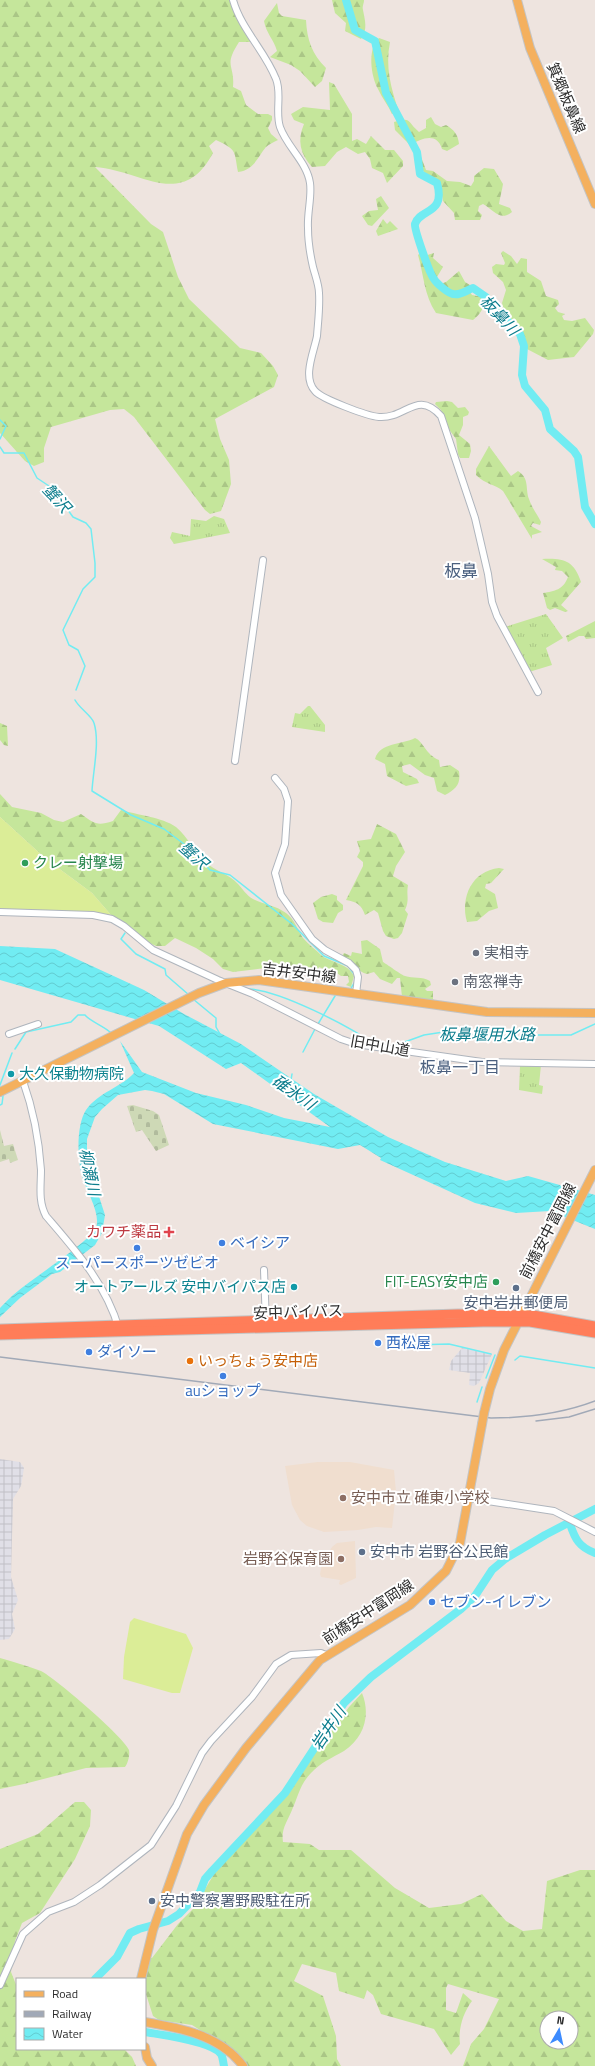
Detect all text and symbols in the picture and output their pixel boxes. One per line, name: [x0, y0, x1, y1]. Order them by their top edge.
street label: 箕郷板鼻線: [541, 59, 592, 137]
water label: 板鼻川: [475, 289, 527, 342]
water label: 蟹沢: [37, 478, 78, 519]
district label: 板鼻: [444, 558, 478, 584]
water label: 蟹沢: [174, 835, 215, 876]
place label: クレー射撃場: [33, 851, 123, 874]
marker: クレー射撃場: [20, 858, 30, 868]
place label: 実相寺: [484, 941, 529, 964]
marker: 実相寺: [471, 948, 481, 958]
street label: 吉井安中線: [260, 957, 338, 988]
place label: 南窓禅寺: [463, 970, 523, 993]
marker: 南窓禅寺: [450, 977, 460, 987]
water label: 板鼻堰用水路: [439, 1022, 537, 1046]
street label: 旧中山道: [349, 1029, 412, 1062]
district label: 板鼻一丁目: [420, 1055, 500, 1079]
place label: 大久保動物病院: [19, 1062, 124, 1085]
water label: 碓氷川: [267, 1068, 322, 1117]
marker: 大久保動物病院: [6, 1069, 16, 1079]
water label: 柳瀬川: [73, 1146, 107, 1200]
street label: 前橋安中富岡線: [513, 1179, 582, 1283]
place label: カワチ薬品: [86, 1220, 161, 1243]
marker: カワチ薬品: [164, 1227, 174, 1237]
place label: ベイシア: [230, 1231, 290, 1254]
marker: ベイシア: [217, 1238, 227, 1248]
marker: スーパースポーツゼビオ: [132, 1243, 142, 1253]
place label: スーパースポーツゼビオ: [55, 1251, 219, 1274]
place label: FIT-EASY安中店: [385, 1270, 488, 1293]
place label: オートアールズ 安中バイパス店: [74, 1275, 286, 1298]
marker: FIT-EASY安中店: [491, 1277, 501, 1287]
marker: オートアールズ 安中バイパス店: [289, 1282, 299, 1292]
marker: 安中岩井郵便局: [511, 1283, 521, 1293]
place label: 安中岩井郵便局: [463, 1291, 569, 1314]
street label: 安中バイパス: [253, 1298, 343, 1325]
place label: 西松屋: [386, 1331, 431, 1354]
marker: 西松屋: [373, 1338, 383, 1348]
place label: ダイソー: [97, 1340, 157, 1363]
marker: ダイソー: [84, 1347, 94, 1357]
place label: いっちょう安中店: [198, 1349, 318, 1372]
marker: いっちょう安中店: [185, 1356, 195, 1366]
marker: auショップ: [218, 1371, 228, 1381]
place label: auショップ: [185, 1379, 261, 1402]
place label: 安中市立 碓東小学校: [351, 1486, 489, 1509]
marker: 安中市立 碓東小学校: [338, 1493, 348, 1503]
place label: 安中市 岩野谷公民館: [370, 1540, 508, 1563]
place label: 岩野谷保育園: [243, 1547, 333, 1570]
marker: 安中市 岩野谷公民館: [357, 1547, 367, 1557]
marker: 岩野谷保育園: [336, 1554, 346, 1564]
street label: 前橋安中富岡線: [317, 1573, 418, 1650]
place label: セブン-イレブン: [440, 1590, 552, 1613]
marker: セブン-イレブン: [427, 1597, 437, 1607]
water label: 岩井川: [305, 1700, 352, 1755]
place label: 安中警察署野殿駐在所: [160, 1889, 310, 1912]
marker: 安中警察署野殿駐在所: [147, 1896, 157, 1906]
legend: [16, 1978, 146, 2050]
text: Road: [52, 1984, 78, 2003]
text: Railway: [52, 2004, 92, 2023]
north arrow: [539, 2010, 579, 2050]
text: N: [556, 2012, 566, 2029]
text: Water: [52, 2024, 83, 2043]

